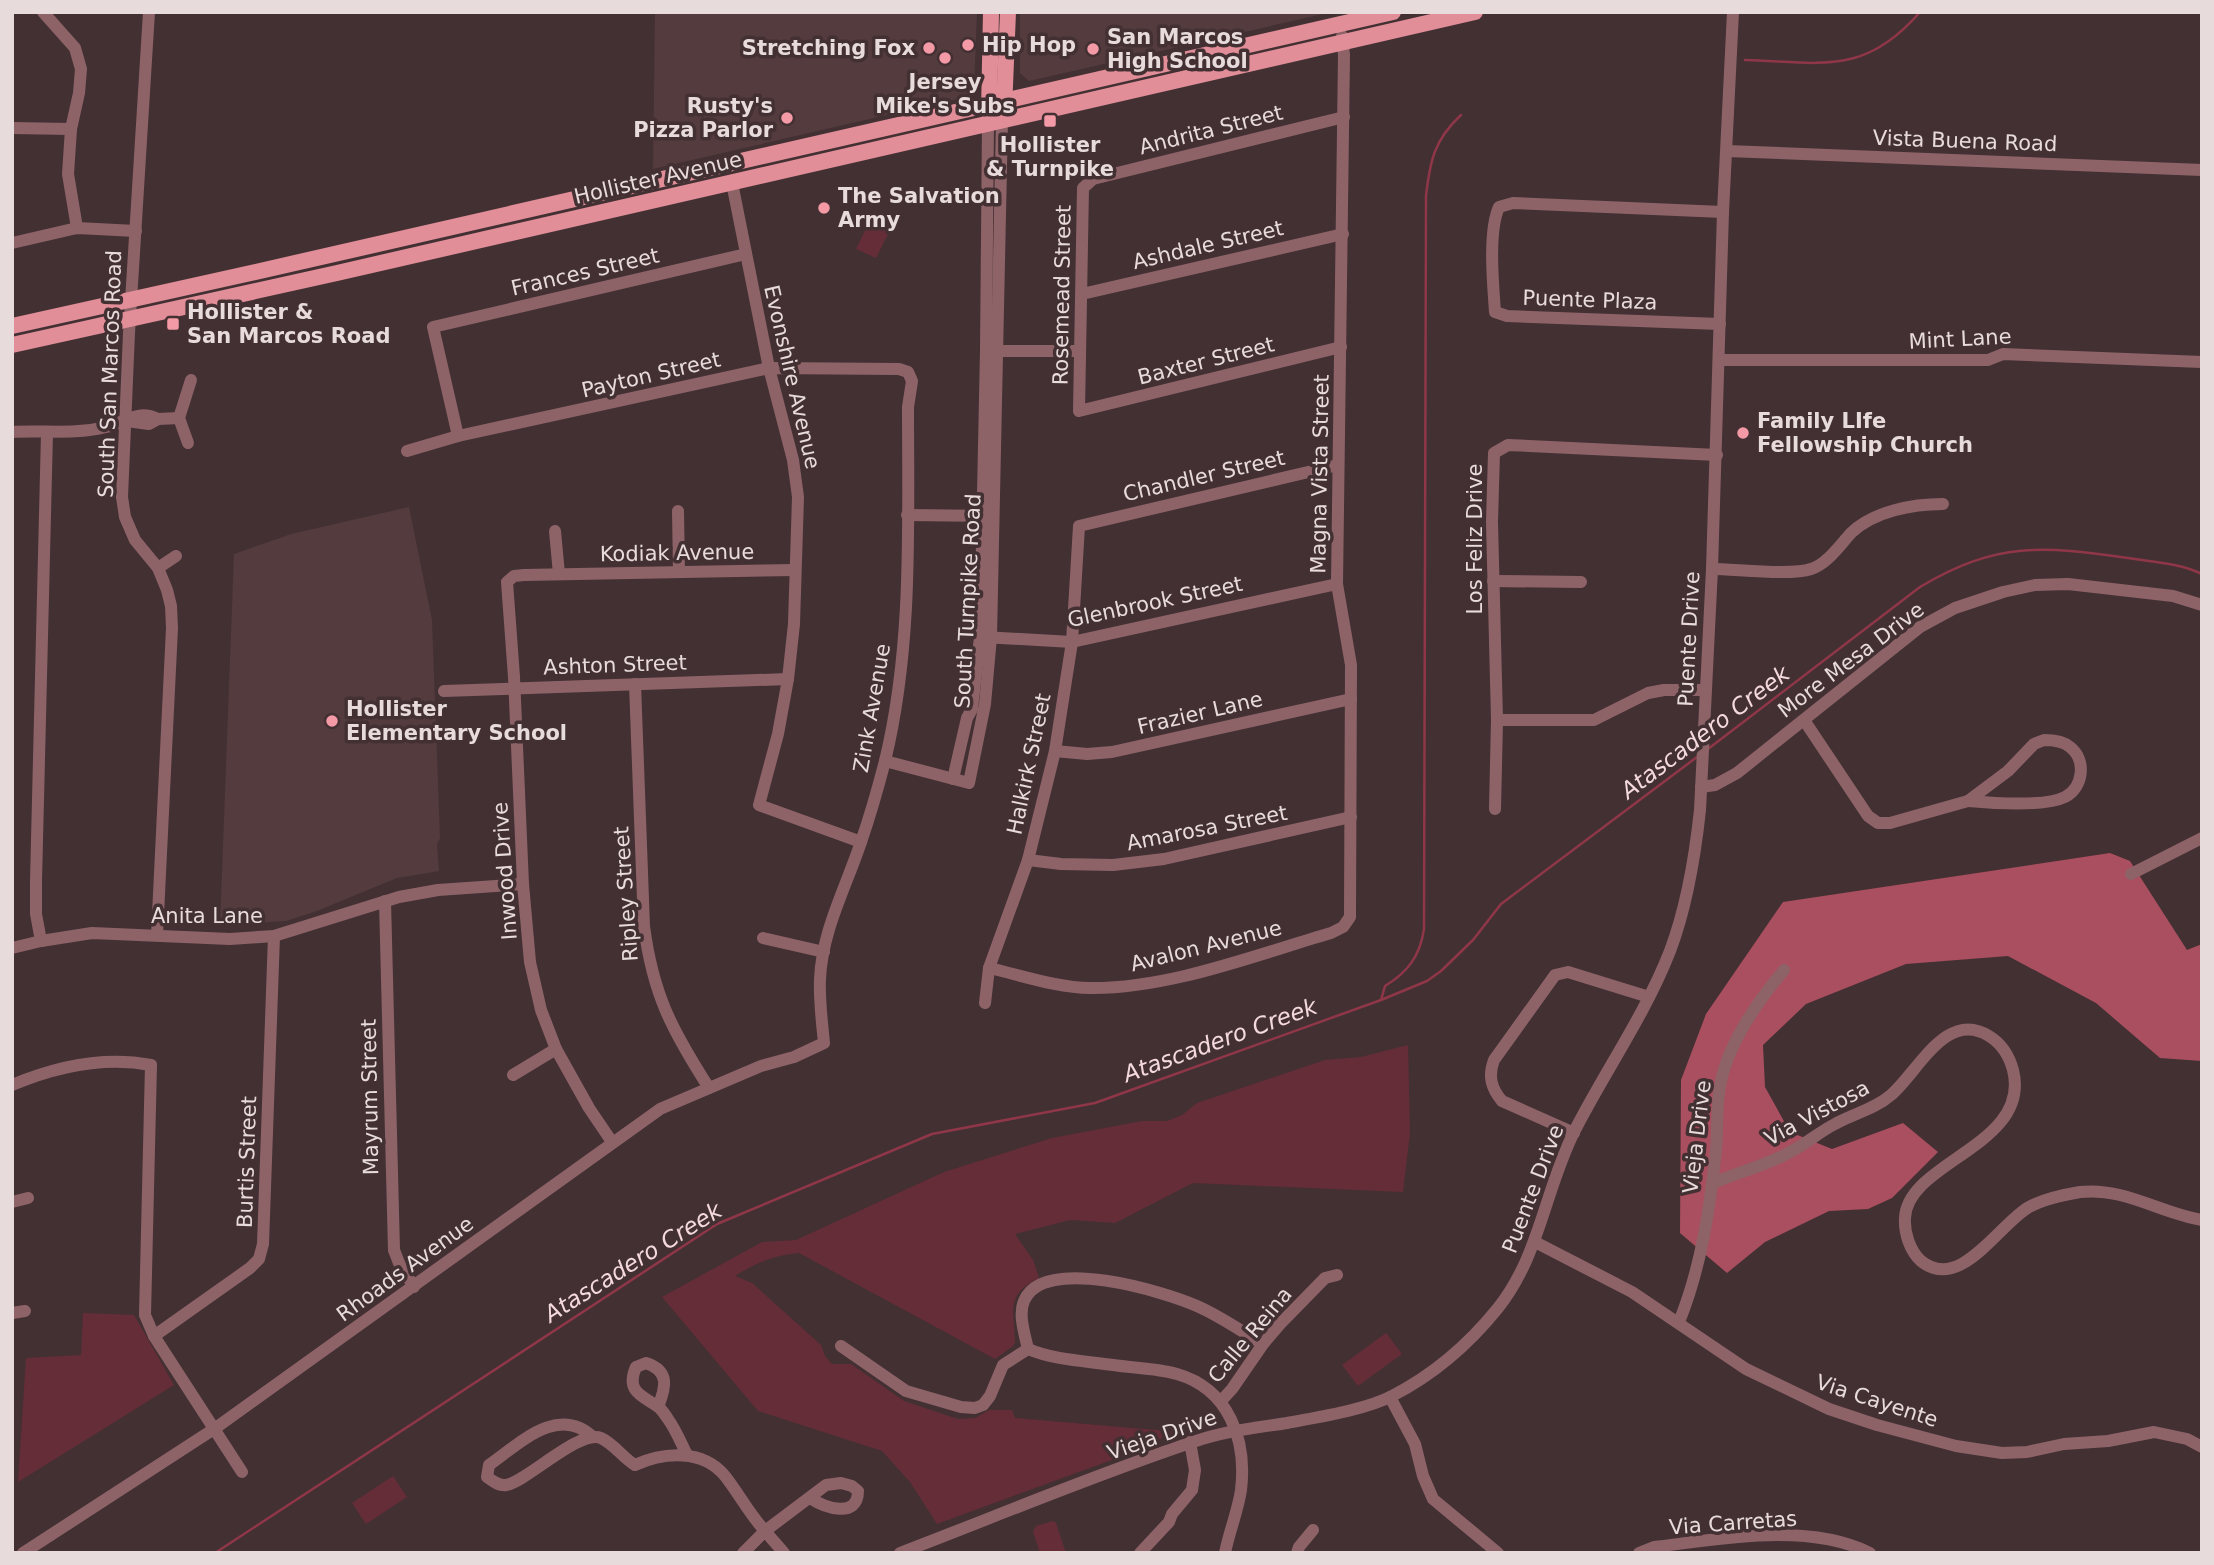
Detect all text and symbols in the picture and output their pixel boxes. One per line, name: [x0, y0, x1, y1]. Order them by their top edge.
place label: San Marcos High School: [1107, 25, 1248, 73]
place label: Hip Hop: [982, 33, 1076, 57]
place label: Stretching Fox: [742, 36, 915, 60]
marker: Hip Hop: [960, 37, 976, 53]
marker: Stretching Fox: [921, 40, 937, 56]
marker: San Marcos High School: [1085, 41, 1101, 57]
marker: Jersey Mike's Subs: [937, 50, 953, 66]
place label: Jersey Mike's Subs: [875, 70, 1015, 118]
place label: Rusty's Pizza Parlor: [633, 94, 774, 142]
street label: Andrita Street: [1137, 101, 1285, 159]
marker: Rusty's Pizza Parlor: [779, 110, 795, 126]
marker: Hollister & Turnpike: [1042, 113, 1058, 129]
street label: Vista Buena Road: [1872, 126, 2058, 156]
place label: Hollister & Turnpike: [986, 133, 1114, 181]
street label: Hollister Avenue: [572, 147, 744, 209]
place label: The Salvation Army: [838, 184, 1000, 232]
marker: The Salvation Army: [816, 200, 832, 216]
street label: Rosemead Street: [1048, 205, 1076, 385]
street label: Ashdale Street: [1130, 216, 1286, 274]
street label: Frances Street: [509, 243, 661, 301]
street label: South San Marcos Road: [94, 250, 126, 498]
street label: Evonshire Avenue: [759, 283, 825, 471]
street label: Puente Plaza: [1522, 286, 1658, 314]
place label: Hollister & San Marcos Road: [187, 300, 390, 348]
marker: Hollister & San Marcos Road: [165, 316, 181, 332]
street label: Mint Lane: [1908, 324, 2012, 354]
street label: Baxter Street: [1135, 332, 1277, 390]
street label: Payton Street: [579, 347, 723, 403]
street label: Magna Vista Street: [1306, 374, 1334, 574]
place label: Family LIfe Fellowship Church: [1757, 409, 1973, 457]
marker: Family LIfe Fellowship Church: [1735, 425, 1751, 441]
street label: Chandler Street: [1121, 446, 1287, 506]
street label: Los Feliz Drive: [1463, 464, 1487, 615]
street label: South Turnpike Road: [950, 493, 986, 709]
street label: Kodiak Avenue: [600, 540, 754, 566]
street label: Puente Drive: [1673, 571, 1705, 707]
street label: Glenbrook Street: [1065, 572, 1245, 632]
street label: More Mesa Drive: [1773, 597, 1929, 723]
street label: Zink Avenue: [849, 642, 895, 774]
street label: Ashton Street: [543, 651, 687, 679]
water label: Atascadero Creek: [1614, 659, 1796, 805]
street label: Frazier Lane: [1135, 687, 1265, 739]
street label: Halkirk Street: [1002, 691, 1056, 837]
place label: Hollister Elementary School: [346, 697, 567, 745]
marker: Hollister Elementary School: [324, 713, 340, 729]
street label: Inwood Drive: [488, 801, 522, 941]
street label: Amarosa Street: [1125, 801, 1289, 855]
street label: Ripley Street: [609, 826, 643, 962]
street label: Anita Lane: [151, 904, 263, 928]
street label: Avalon Avenue: [1128, 916, 1284, 976]
water label: Atascadero Creek: [1118, 992, 1322, 1088]
street label: Mayrum Street: [357, 1019, 383, 1175]
street label: Via Vistosa: [1761, 1075, 1873, 1151]
street label: Vieja Drive: [1678, 1079, 1716, 1195]
street label: Burtis Street: [233, 1096, 261, 1228]
street label: Puente Drive: [1497, 1121, 1569, 1257]
water label: Atascadero Creek: [538, 1196, 728, 1328]
street label: Rhoads Avenue: [332, 1212, 478, 1326]
street label: Calle Reina: [1203, 1282, 1297, 1388]
street label: Via Cayente: [1813, 1370, 1941, 1432]
street label: Vieja Drive: [1104, 1405, 1220, 1465]
street label: Via Carretas: [1668, 1507, 1798, 1539]

